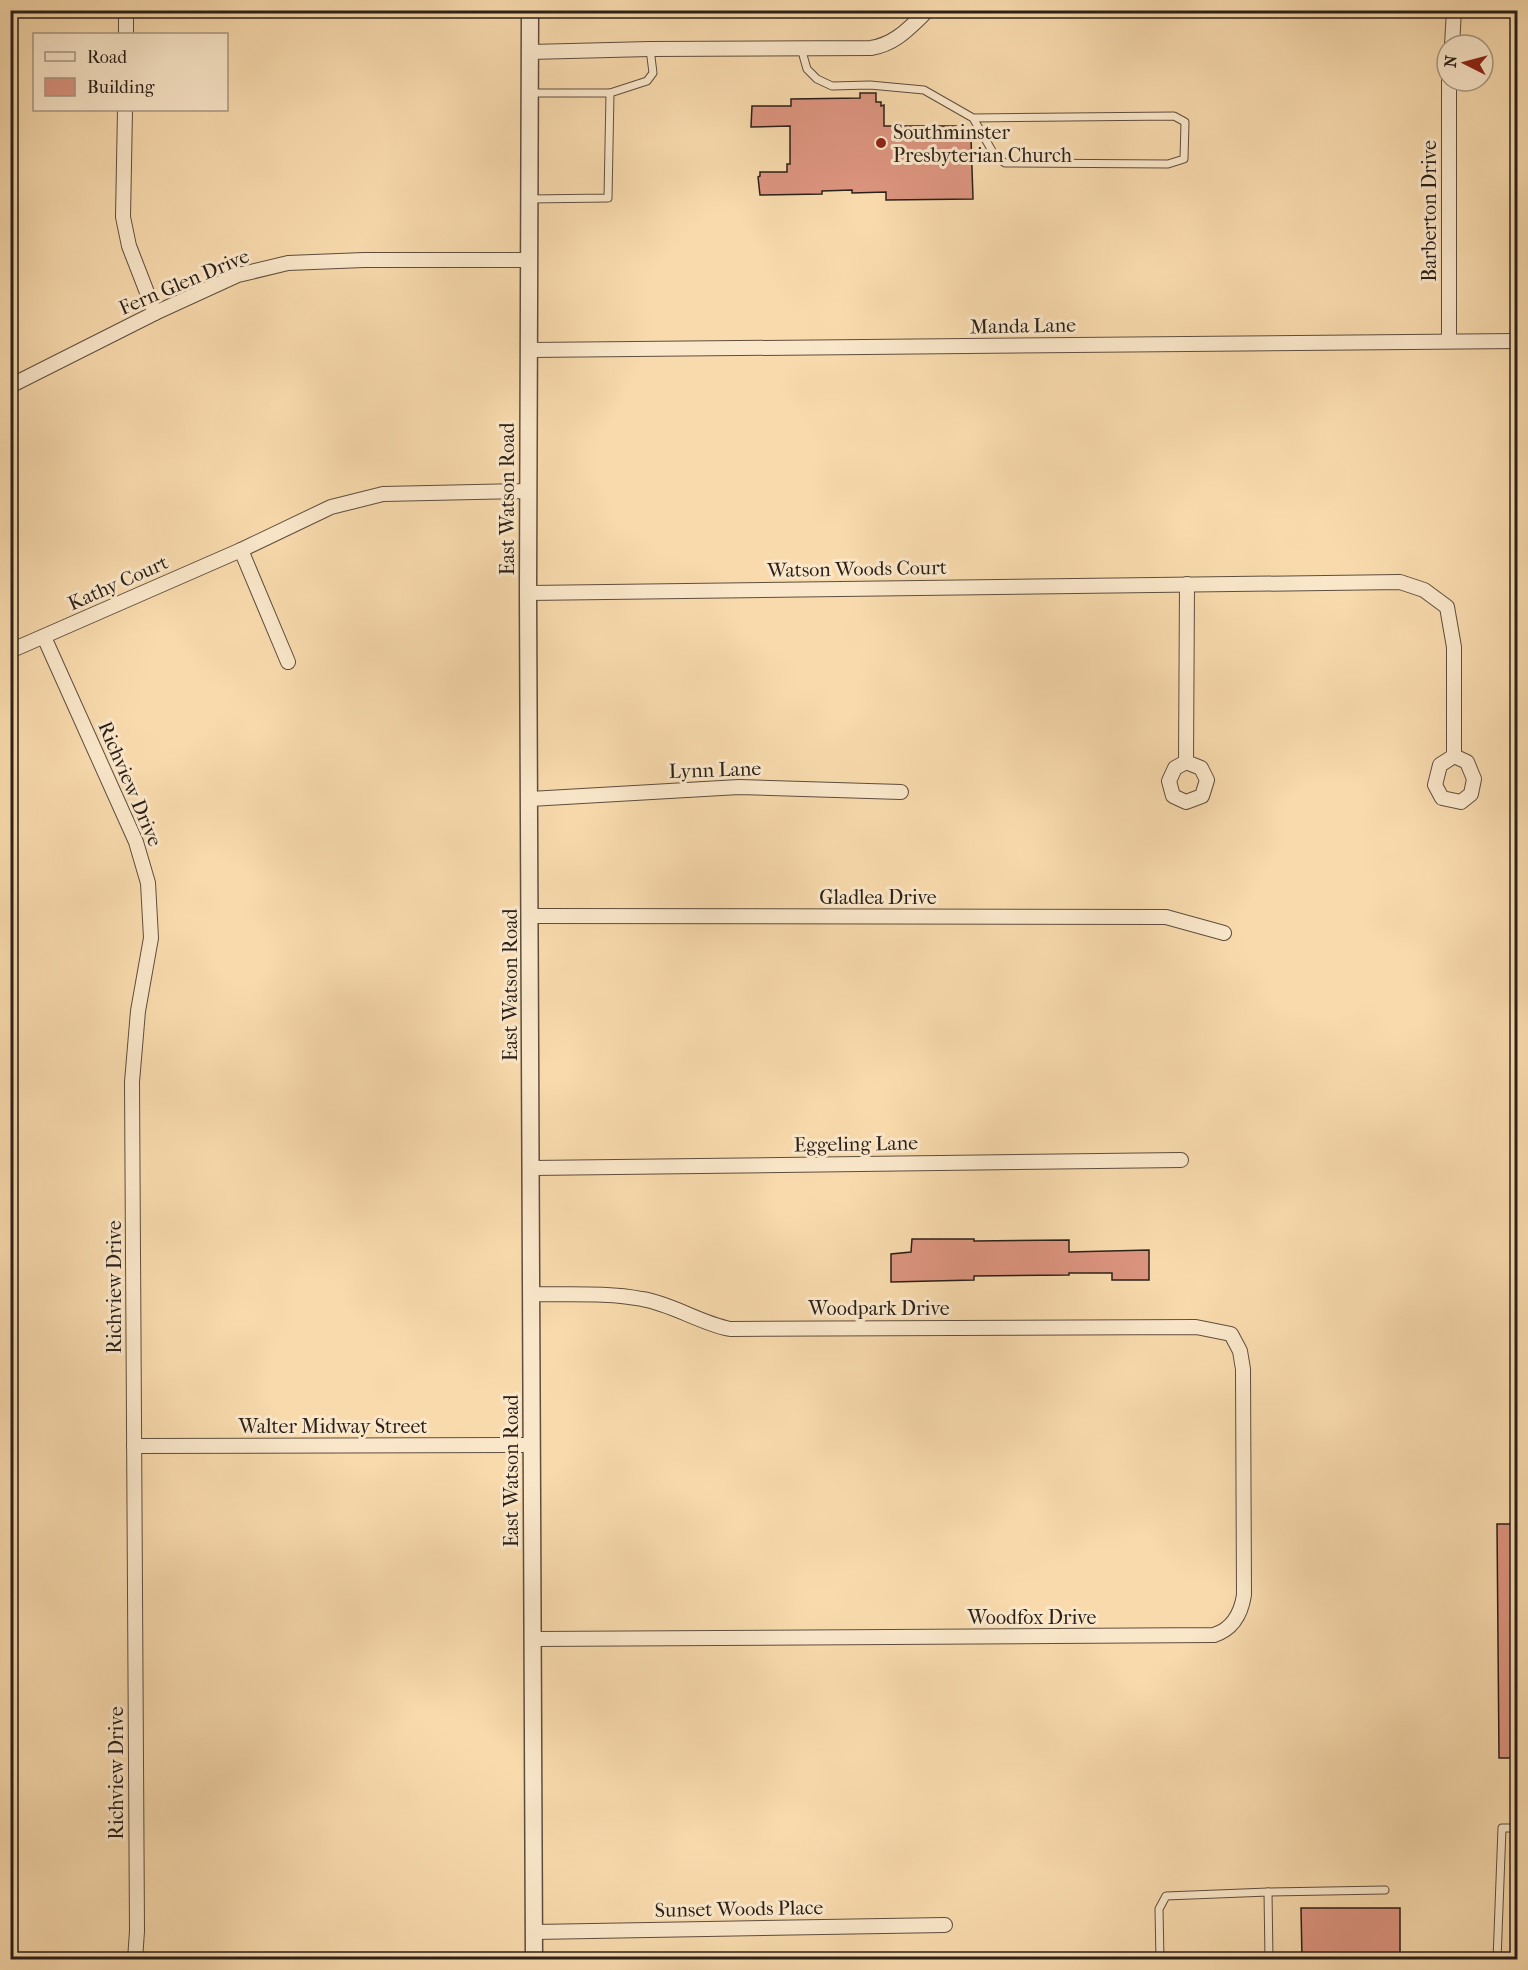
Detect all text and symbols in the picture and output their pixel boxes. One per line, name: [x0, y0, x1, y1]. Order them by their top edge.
legend: [33, 33, 228, 111]
north arrow: [1435, 33, 1495, 93]
text: Road: [87, 47, 127, 68]
text: N: [1440, 54, 1461, 69]
text: Building: [87, 77, 155, 98]
place label: Southminster Presbyterian Church: [893, 121, 1073, 167]
marker: Southminster Presbyterian Church: [874, 136, 888, 150]
street label: Barberton Drive: [1418, 140, 1441, 282]
street label: Fern Glen Drive: [115, 244, 253, 320]
street label: Manda Lane: [970, 314, 1076, 338]
street label: East Watson Road: [496, 422, 519, 575]
street label: Kathy Court: [64, 551, 172, 615]
street label: Watson Woods Court: [766, 556, 947, 582]
street label: Richview Drive: [93, 718, 167, 850]
street label: Lynn Lane: [668, 757, 762, 783]
street label: Gladlea Drive: [819, 886, 937, 909]
street label: East Watson Road: [499, 908, 522, 1061]
street label: Eggeling Lane: [794, 1131, 918, 1157]
street label: Richview Drive: [103, 1220, 126, 1354]
street label: Woodpark Drive: [807, 1297, 950, 1320]
street label: East Watson Road: [500, 1394, 523, 1547]
street label: Walter Midway Street: [238, 1415, 427, 1438]
street label: Woodfox Drive: [966, 1606, 1097, 1629]
street label: Richview Drive: [105, 1706, 128, 1840]
street label: Sunset Woods Place: [655, 1896, 824, 1922]

